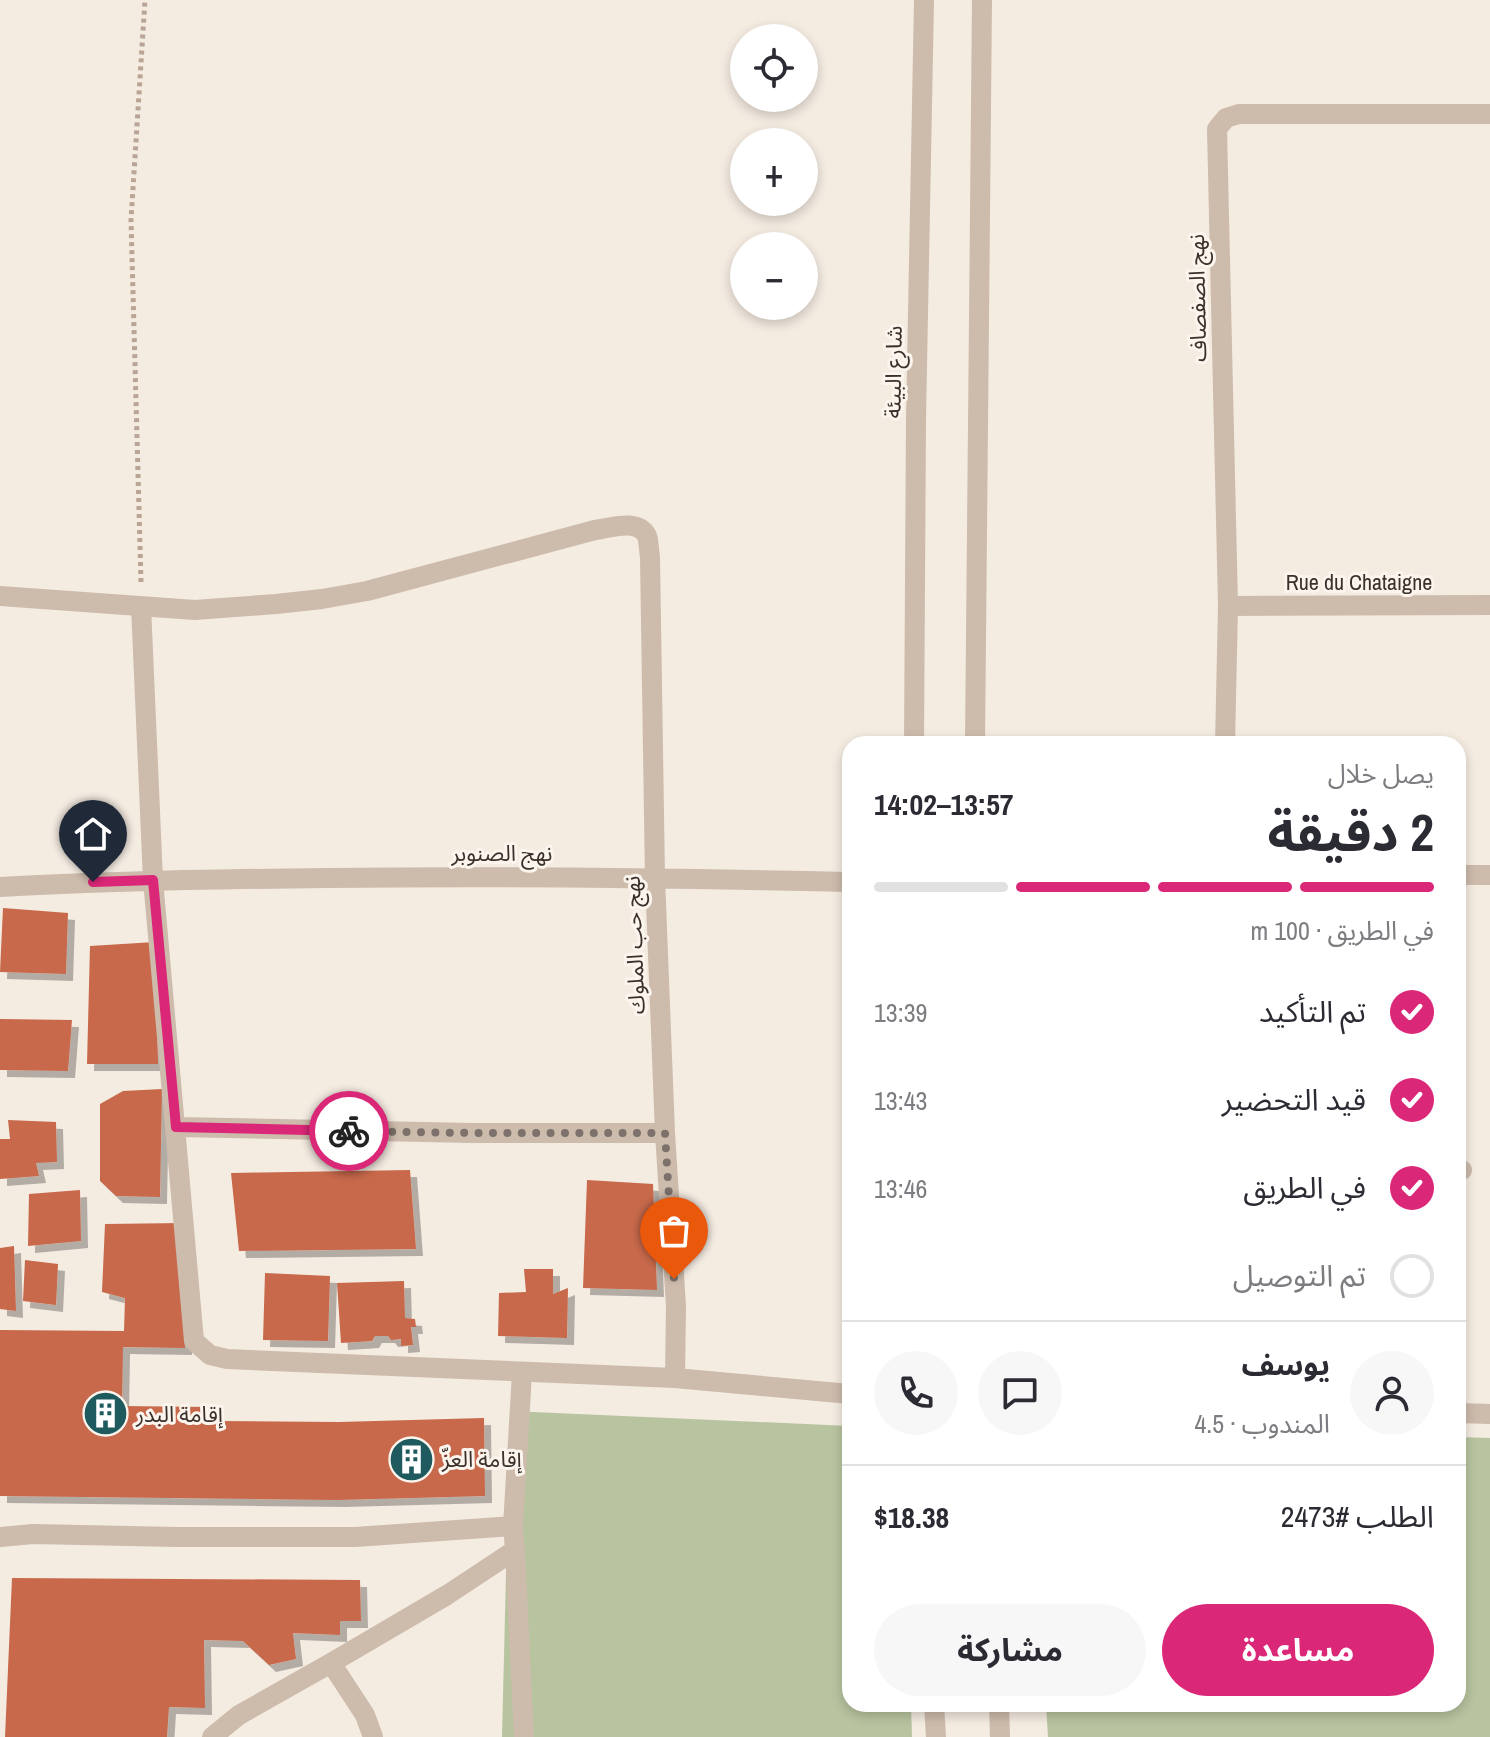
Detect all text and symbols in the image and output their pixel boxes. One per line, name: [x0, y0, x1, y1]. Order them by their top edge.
map controls: [730, 24, 818, 320]
button: locate: [730, 24, 818, 112]
button: +: [730, 128, 818, 216]
button: −: [730, 232, 818, 320]
street label: نهج الصفصاف: [1181, 234, 1215, 362]
street label: شارع البيئة: [877, 325, 911, 419]
street label: Rue du Chataigne: [1286, 567, 1432, 597]
text: يصل خلال: [1328, 756, 1434, 791]
text: 13:57–14:02: [874, 784, 1014, 824]
text: 2 دقيقة: [1268, 797, 1434, 867]
pin: [59, 800, 127, 882]
icon: home: [71, 812, 115, 856]
street label: نهج الصنوبر: [451, 838, 552, 870]
street label: نهج حب الملوك: [617, 875, 653, 1015]
text: في الطريق · 100 m: [1251, 913, 1434, 948]
icon: check: [1390, 990, 1434, 1034]
text: تم التأكيد: [1259, 991, 1366, 1031]
text: 13:39: [874, 995, 927, 1030]
icon: check: [1390, 1078, 1434, 1122]
text: قيد التحضير: [1222, 1079, 1366, 1119]
text: 13:43: [874, 1083, 927, 1118]
courier: [309, 1091, 389, 1171]
icon: bike: [327, 1109, 371, 1153]
icon: check: [1390, 1166, 1434, 1210]
text: في الطريق: [1243, 1167, 1366, 1207]
text: 13:46: [874, 1171, 927, 1206]
pin: [640, 1197, 708, 1279]
icon: bag: [652, 1209, 696, 1253]
text: تم التوصيل: [1233, 1255, 1366, 1295]
text: يوسف: [1242, 1344, 1330, 1384]
button: phone: [874, 1351, 958, 1435]
button: chat: [978, 1351, 1062, 1435]
button: person: [1350, 1351, 1434, 1435]
building icon: إقامة البدر: [81, 1390, 129, 1438]
place label: إقامة البدر: [135, 1399, 223, 1429]
text: المندوب · 4.5: [1194, 1406, 1330, 1441]
building icon: إقامة العزّ: [387, 1435, 435, 1483]
place label: إقامة العزّ: [441, 1444, 522, 1474]
text: الطلب #2473: [1281, 1496, 1434, 1536]
text: $18.38: [874, 1497, 949, 1537]
button: مشاركة: [874, 1604, 1146, 1696]
button: مساعدة: [1162, 1604, 1434, 1696]

